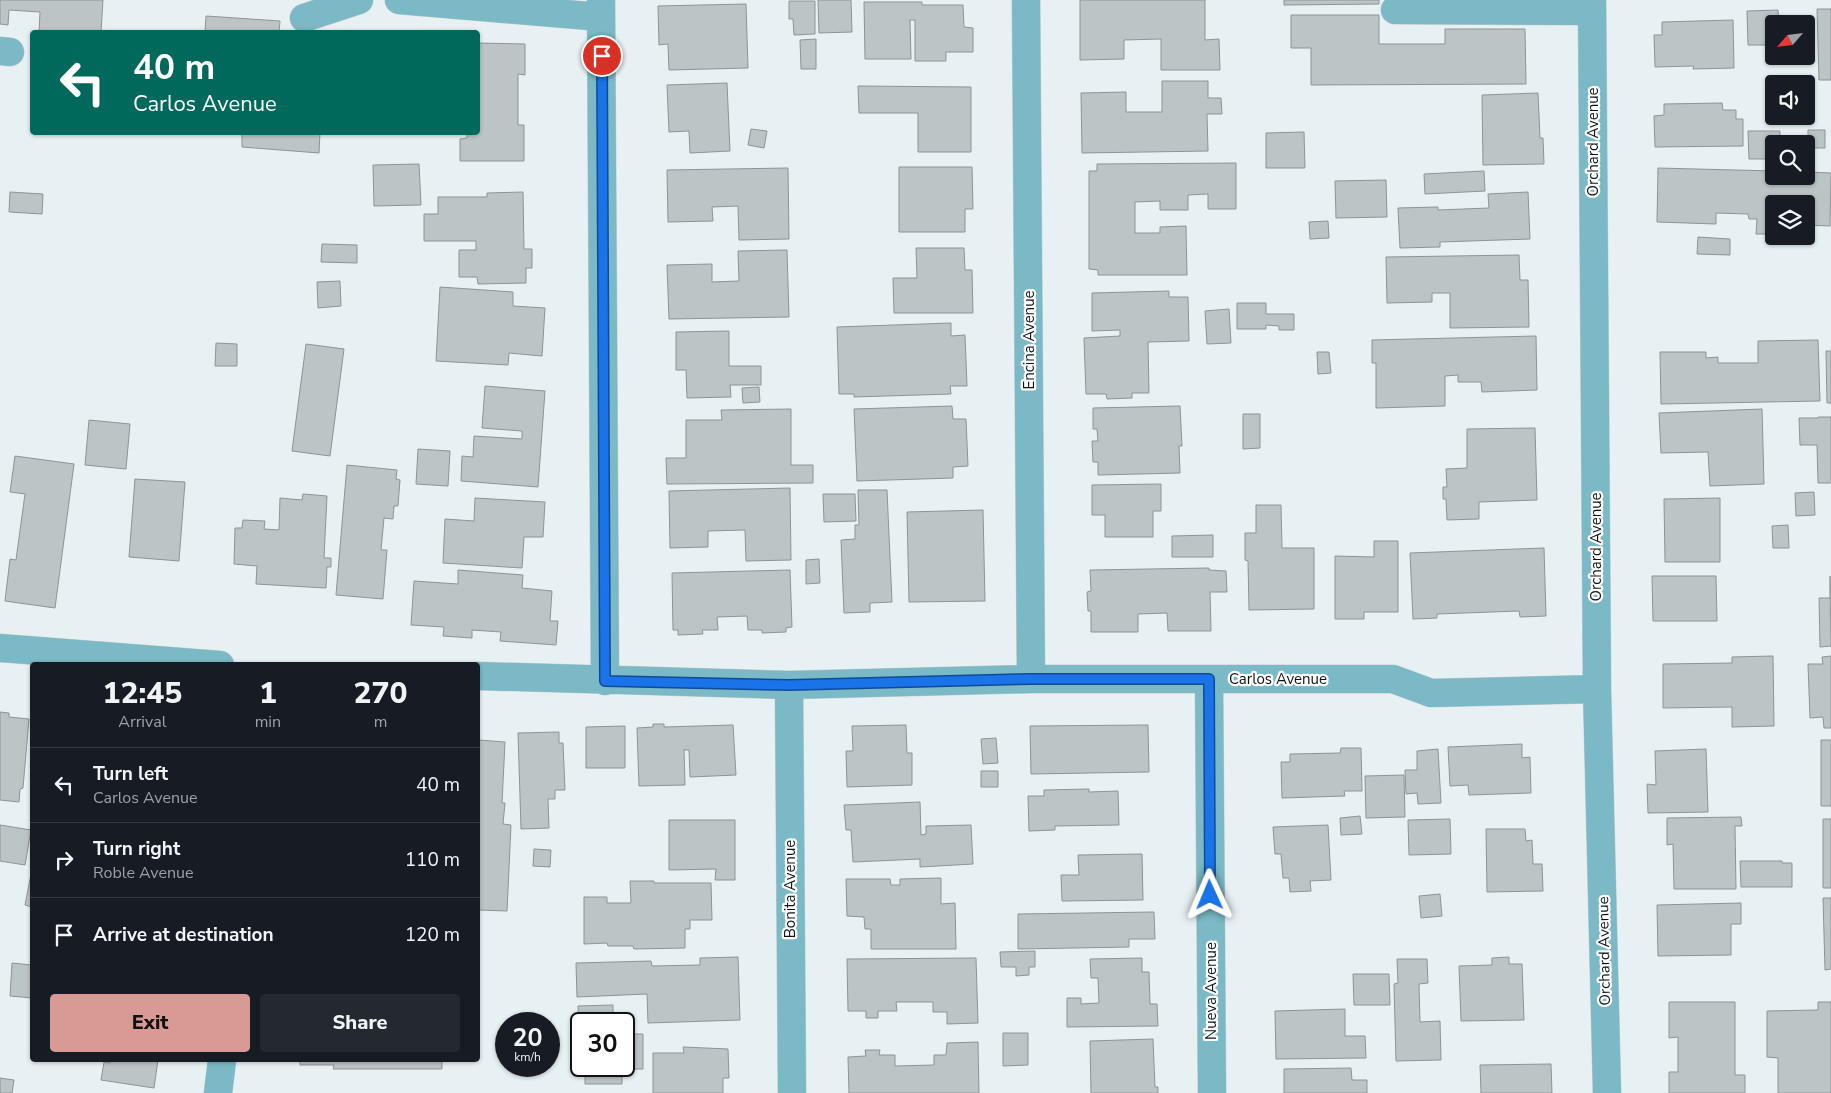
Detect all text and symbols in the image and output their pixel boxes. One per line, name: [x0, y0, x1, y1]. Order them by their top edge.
north arrow: [1765, 15, 1815, 65]
map controls: [1765, 15, 1815, 245]
pin: [581, 35, 623, 77]
icon: arrive: [588, 42, 616, 70]
text: 40 m: [133, 44, 215, 91]
icon: left: [50, 50, 115, 115]
button: sound: [1765, 75, 1815, 125]
street label: Orchard Avenue: [1583, 87, 1603, 197]
text: Carlos Avenue: [133, 89, 277, 119]
button: search: [1765, 135, 1815, 185]
button: layers: [1765, 195, 1815, 245]
street label: Encina Avenue: [1019, 290, 1039, 390]
street label: Orchard Avenue: [1586, 492, 1606, 602]
street label: Carlos Avenue: [1229, 669, 1327, 689]
text: 12:45: [102, 673, 182, 714]
text: 1: [259, 673, 277, 714]
text: 270: [354, 673, 408, 714]
text: Arrival: [118, 711, 166, 733]
text: min: [255, 711, 281, 733]
text: m: [374, 711, 387, 733]
text: Turn left: [93, 761, 168, 787]
icon: left: [50, 771, 78, 799]
text: 40 m: [416, 772, 460, 798]
text: Carlos Avenue: [93, 787, 198, 809]
text: Turn right: [93, 836, 180, 862]
street label: Bonita Avenue: [780, 840, 800, 938]
icon: right: [50, 846, 78, 874]
text: 110 m: [405, 847, 460, 873]
text: Roble Avenue: [93, 862, 193, 884]
position arrow: [1183, 868, 1235, 920]
street label: Orchard Avenue: [1593, 896, 1615, 1006]
icon: arrive: [50, 921, 78, 949]
text: Arrive at destination: [93, 922, 274, 948]
text: 120 m: [405, 922, 460, 948]
street label: Nueva Avenue: [1201, 942, 1221, 1040]
button: Exit: [50, 994, 250, 1052]
button: Share: [260, 994, 460, 1052]
speed limit sign: 30: [570, 1012, 635, 1077]
text: 20: [512, 1021, 543, 1055]
text: km/h: [514, 1049, 541, 1065]

